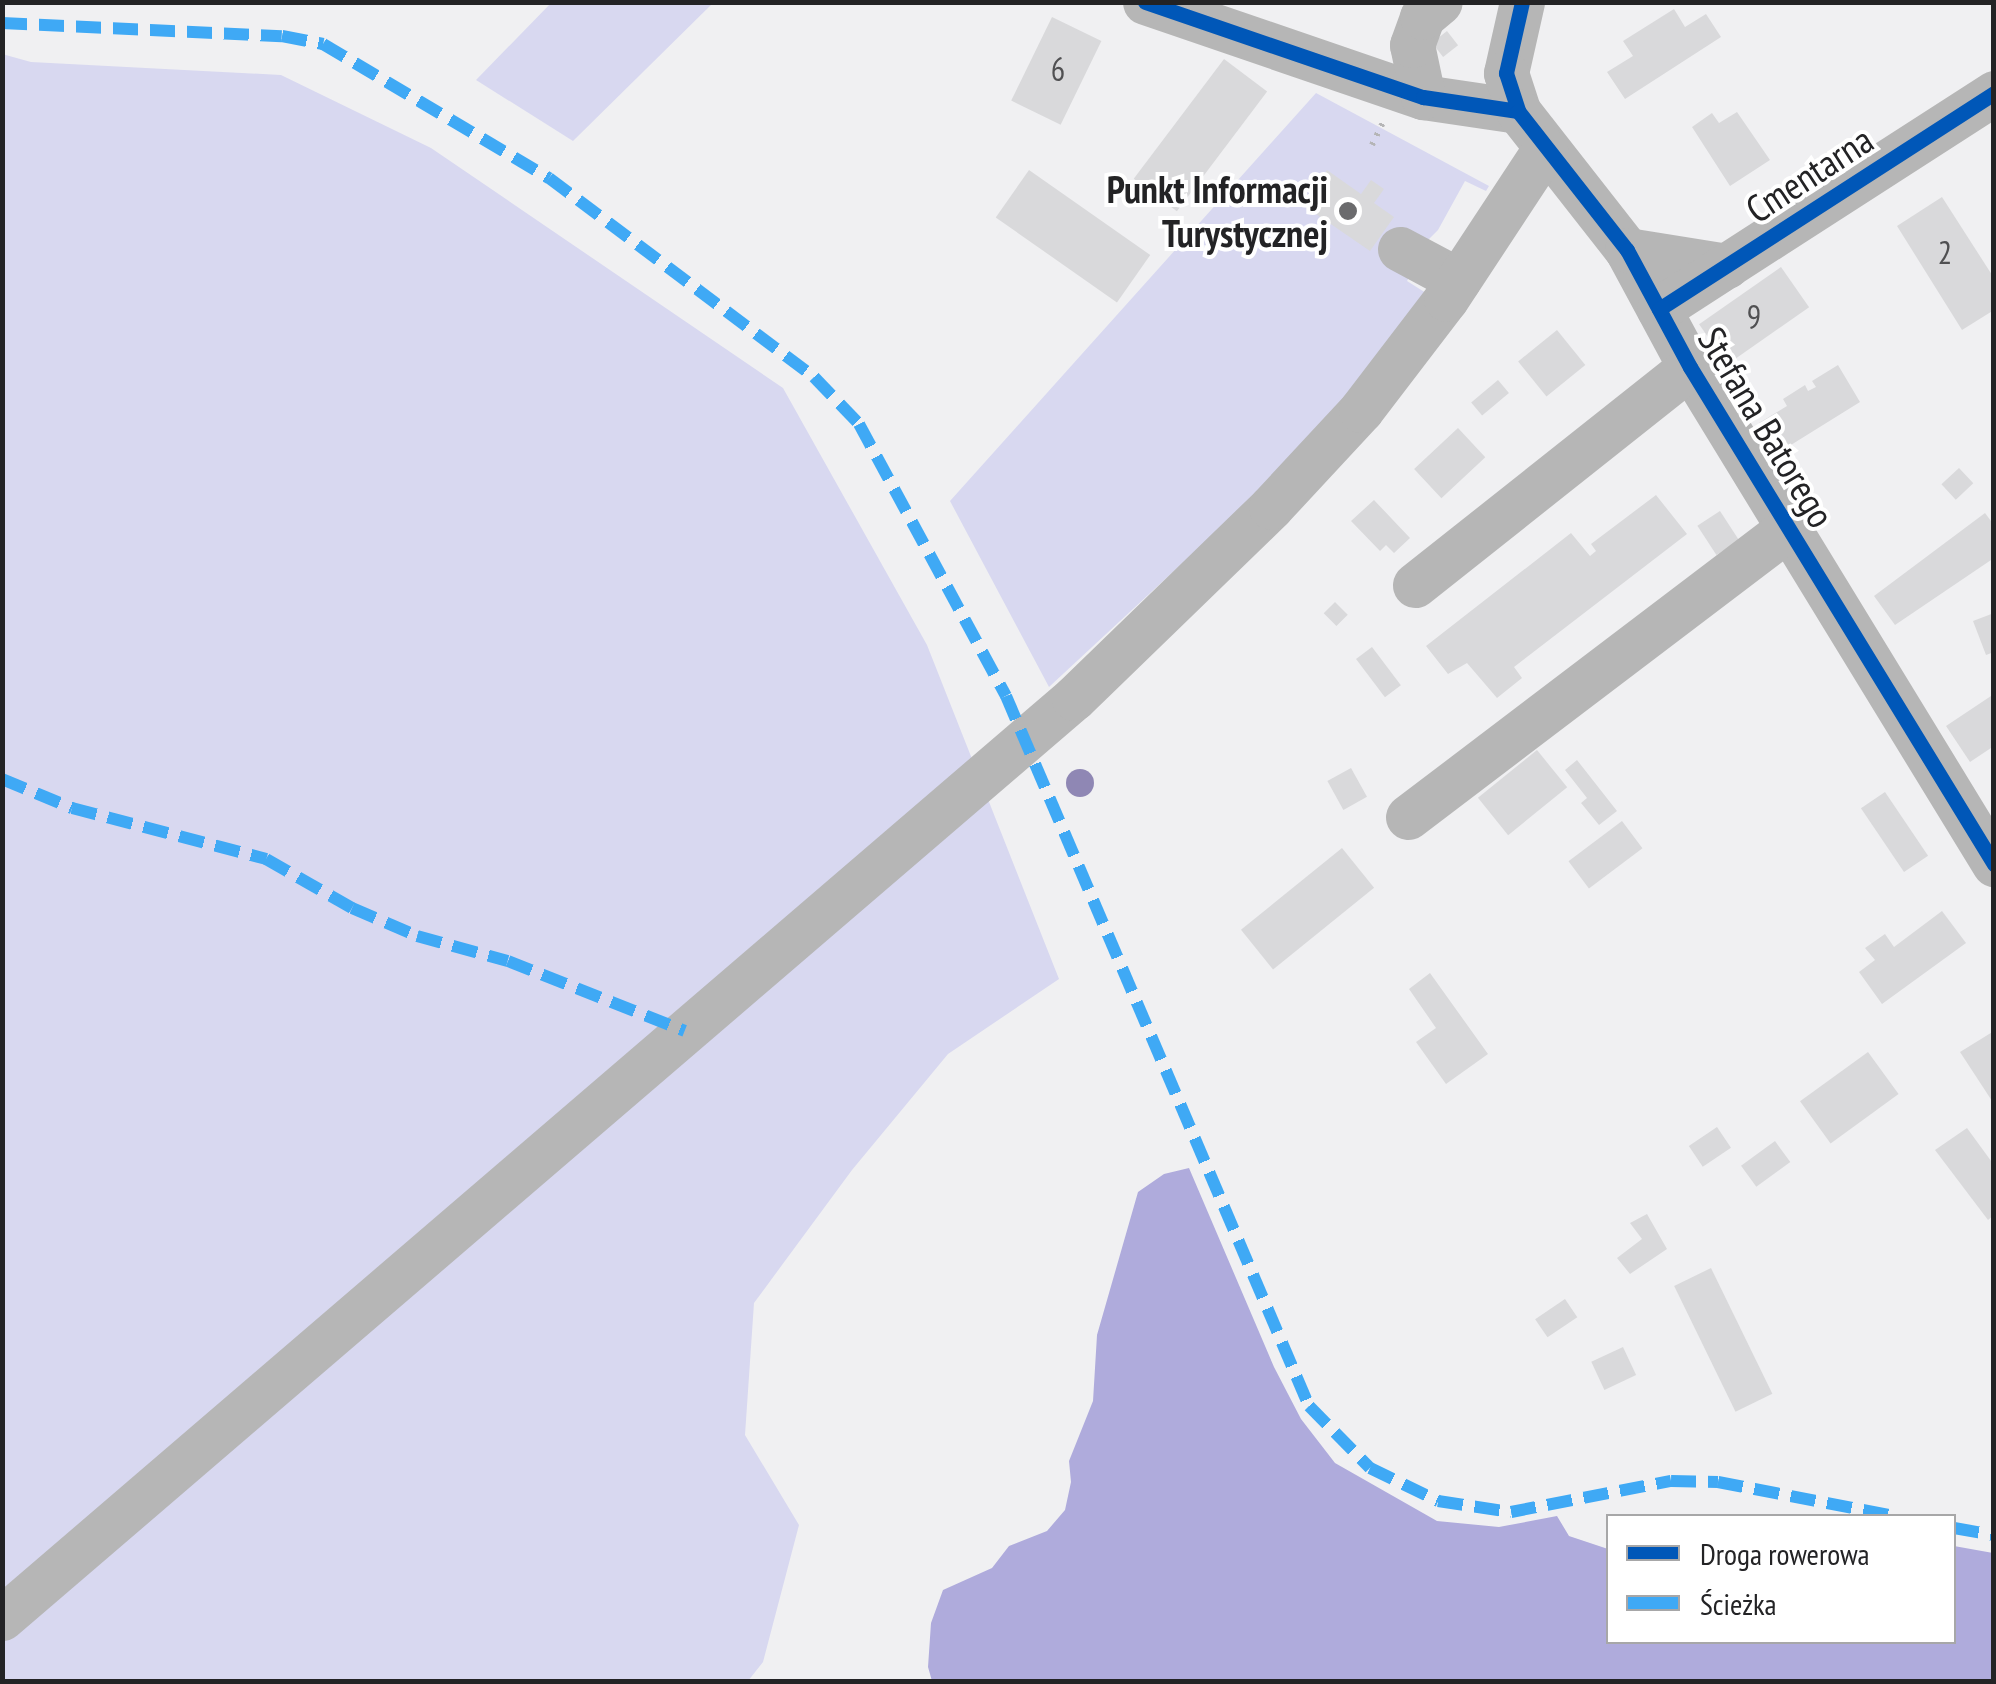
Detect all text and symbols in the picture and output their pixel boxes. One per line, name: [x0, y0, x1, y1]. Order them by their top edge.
house number: 6: [1051, 50, 1065, 88]
street label: Cmentarna: [1737, 116, 1881, 232]
place label: Punkt Informacji Turystycznej: [1107, 166, 1328, 255]
marker: Punkt Informacji Turystycznej: [1337, 200, 1359, 222]
house number: 2: [1938, 233, 1952, 271]
house number: 9: [1747, 297, 1761, 335]
street label: Stefana Batorego: [1689, 319, 1845, 535]
legend: [1606, 1514, 1956, 1644]
text: Droga rowerowa: [1700, 1534, 1870, 1573]
text: Ścieżka: [1700, 1584, 1777, 1623]

